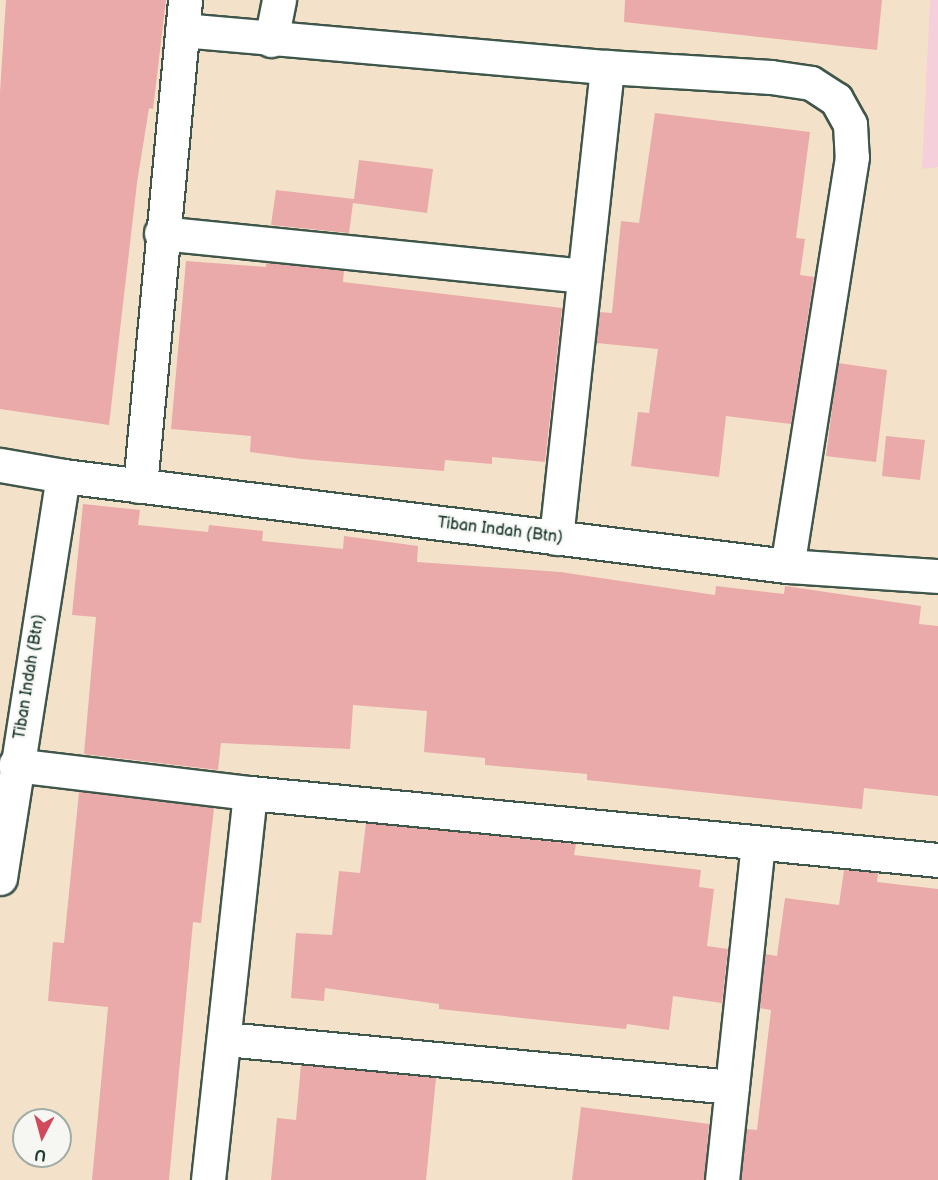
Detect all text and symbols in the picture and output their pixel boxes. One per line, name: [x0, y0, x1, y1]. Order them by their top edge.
street label: Tiban Indah (Btn): [436, 514, 564, 548]
street label: Tiban Indah (Btn): [11, 613, 49, 741]
north arrow: [12, 1108, 72, 1168]
text: U: [34, 1144, 47, 1164]

